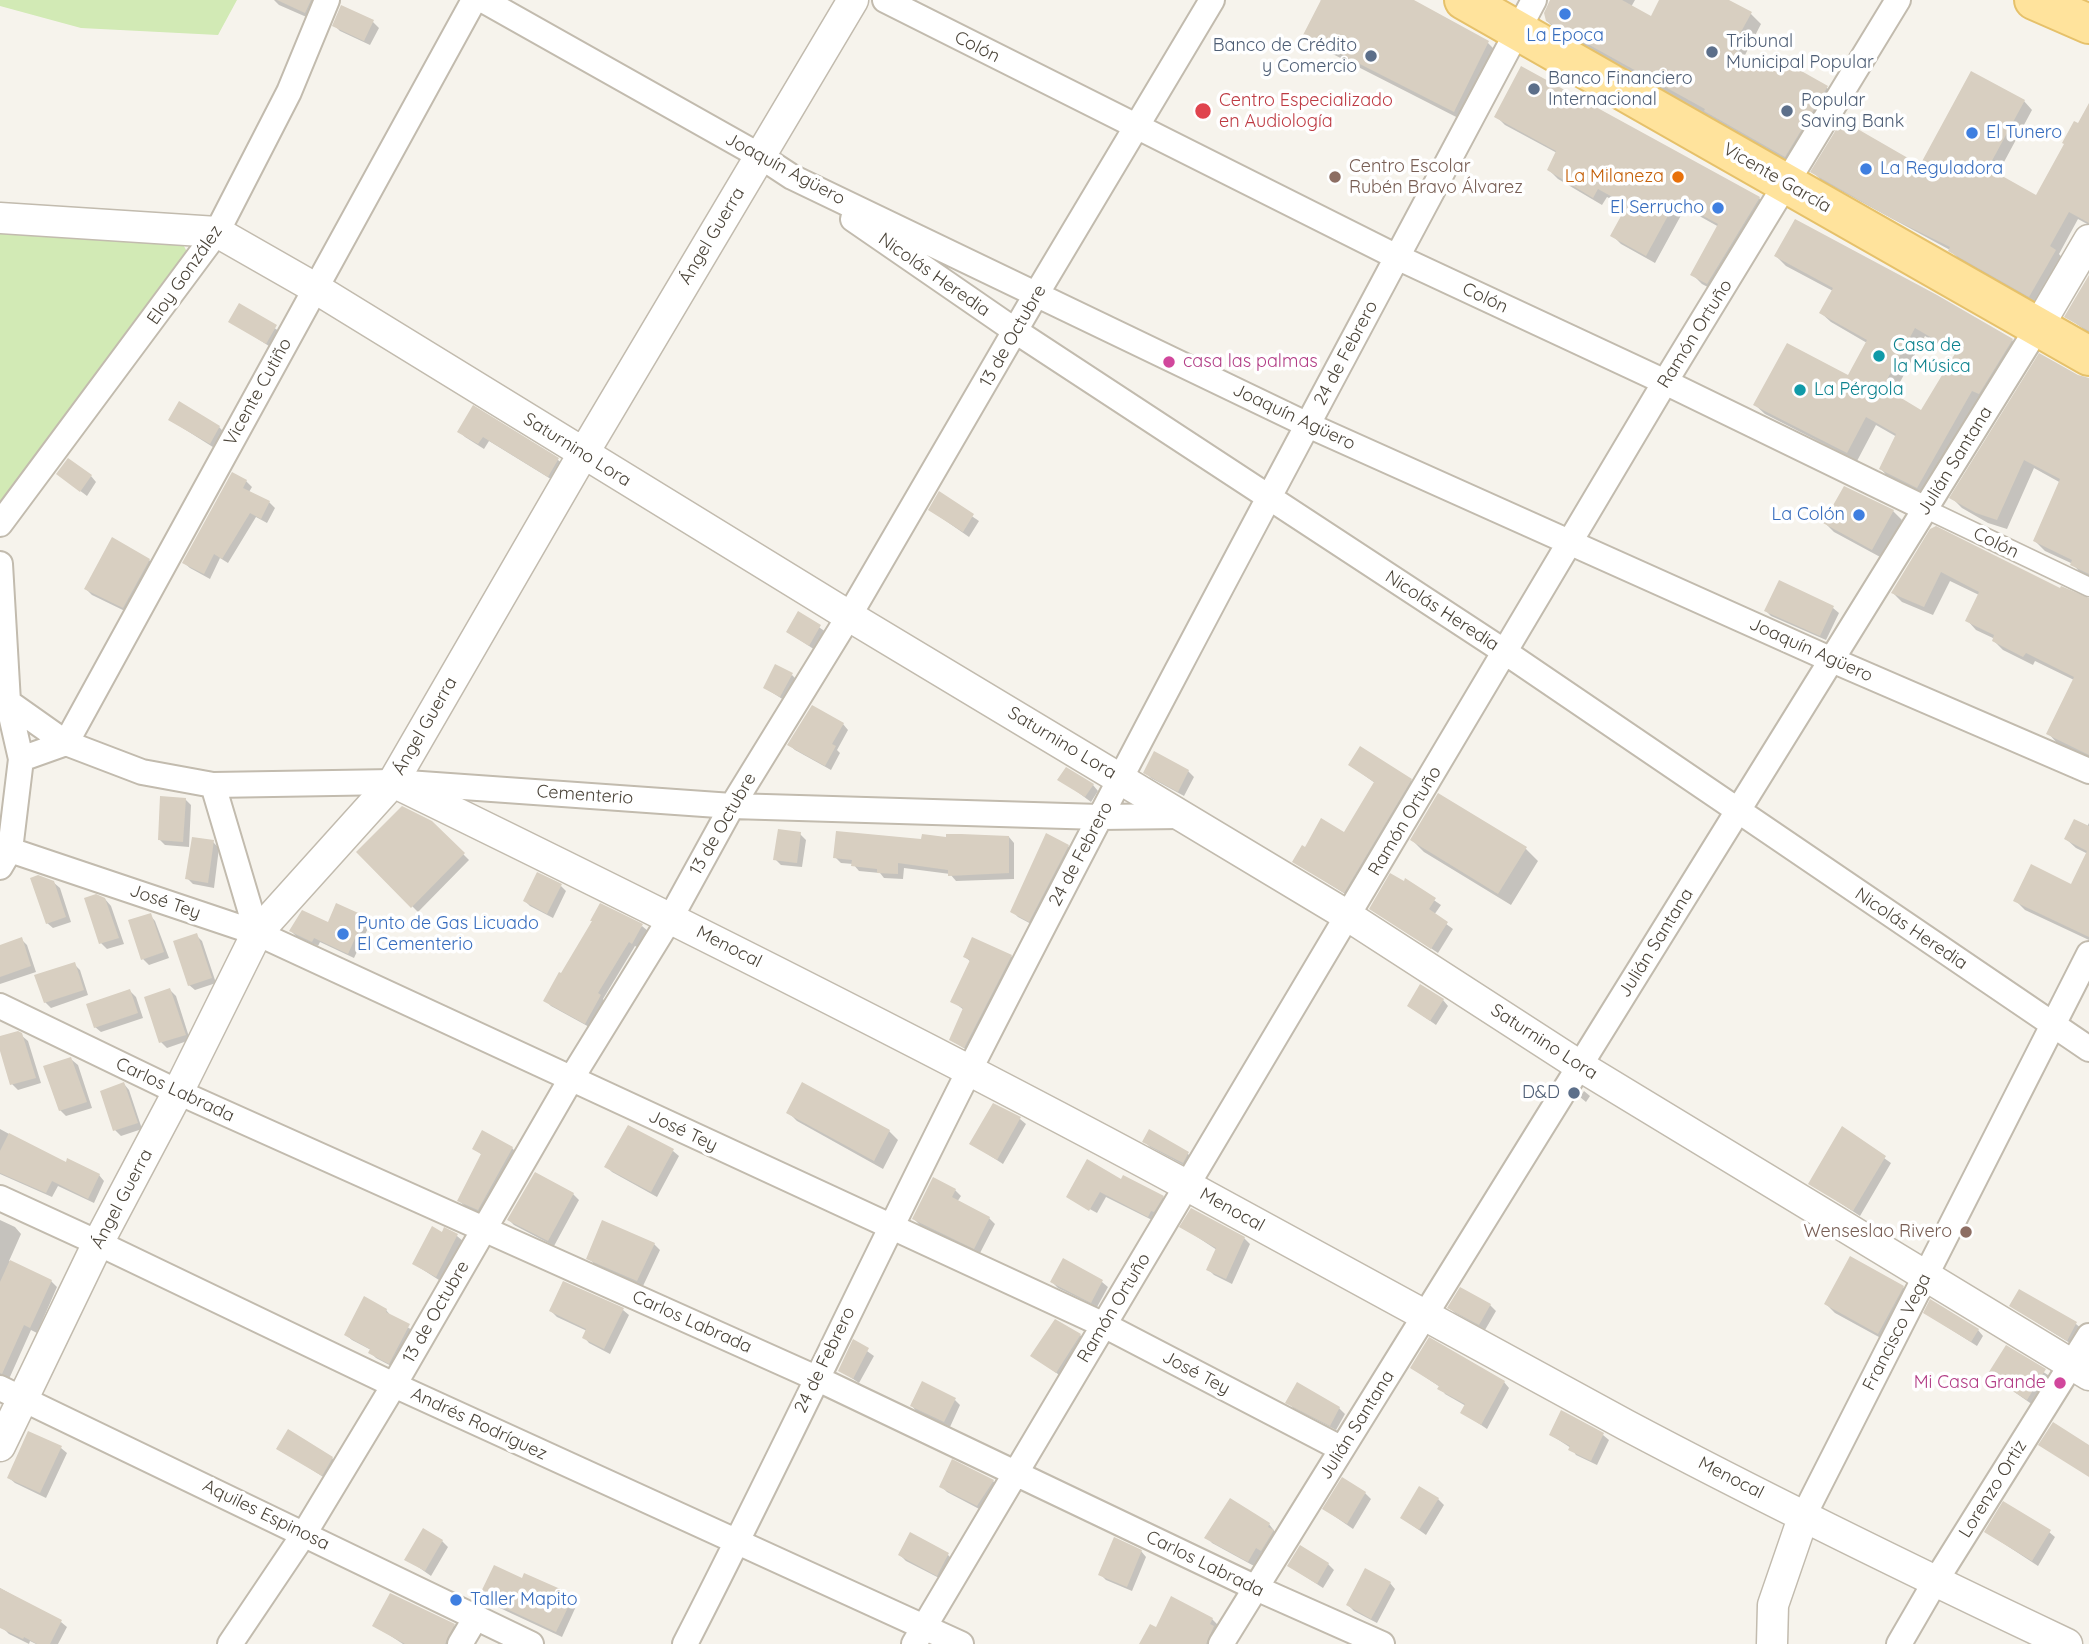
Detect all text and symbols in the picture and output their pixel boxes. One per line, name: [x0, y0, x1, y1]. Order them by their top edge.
marker: La Epoca: [1557, 6, 1573, 22]
place label: La Epoca: [1526, 25, 1604, 47]
street label: Colón: [951, 26, 1003, 68]
place label: Tribunal Municipal Popular: [1726, 31, 1874, 74]
place label: Banco de Crédito y Comercio: [1213, 35, 1357, 78]
marker: Tribunal Municipal Popular: [1704, 44, 1720, 60]
marker: Banco de Crédito y Comercio: [1363, 48, 1379, 64]
place label: Banco Financiero Internacional: [1548, 68, 1693, 110]
marker: Banco Financiero Internacional: [1526, 81, 1542, 97]
place label: Centro Especializado en Audiología: [1219, 90, 1393, 132]
place label: Popular Saving Bank: [1801, 90, 1904, 132]
marker: Centro Especializado en Audiología: [1193, 101, 1213, 121]
marker: Popular Saving Bank: [1779, 103, 1795, 119]
place label: El Tunero: [1986, 122, 2062, 144]
marker: El Tunero: [1964, 125, 1980, 141]
street label: Joaquín Agüero: [721, 128, 849, 210]
street label: Vicente García: [1719, 138, 1835, 218]
place label: Centro Escolar Rubén Bravo Álvarez: [1349, 156, 1523, 198]
place label: La Reguladora: [1880, 158, 2003, 180]
marker: La Reguladora: [1858, 161, 1874, 177]
place label: La Milaneza: [1565, 166, 1664, 188]
marker: Centro Escolar Rubén Bravo Álvarez: [1327, 169, 1343, 185]
marker: La Milaneza: [1670, 169, 1686, 185]
street label: Ángel Guerra: [675, 183, 749, 289]
place label: El Serrucho: [1610, 197, 1704, 219]
marker: El Serrucho: [1710, 200, 1726, 216]
street label: Eloy González: [143, 221, 227, 329]
street label: Nicolás Heredia: [874, 229, 994, 321]
street label: Ramón Ortuño: [1653, 276, 1737, 392]
street label: Colón: [1459, 278, 1511, 318]
street label: 13 de Octubre: [975, 281, 1051, 391]
street label: 24 de Febrero: [1309, 297, 1383, 409]
street label: Vicente Cutiño: [219, 334, 297, 450]
place label: Casa de la Música: [1893, 335, 1971, 378]
marker: Casa de la Música: [1871, 348, 1887, 364]
place label: casa las palmas: [1183, 351, 1318, 373]
marker: casa las palmas: [1161, 354, 1177, 370]
street label: Joaquín Agüero: [1229, 379, 1359, 455]
place label: La Pérgola: [1814, 379, 1904, 401]
marker: La Pérgola: [1792, 382, 1808, 398]
street label: Julián Santana: [1913, 402, 1997, 520]
street label: Saturnino Lora: [519, 408, 635, 492]
place label: La Colón: [1772, 504, 1845, 526]
marker: La Colón: [1851, 507, 1867, 523]
street label: Colón: [1970, 523, 2022, 563]
street label: Nicolás Heredia: [1381, 566, 1503, 656]
street label: Joaquín Agüero: [1746, 613, 1876, 687]
street label: Ángel Guerra: [388, 673, 462, 779]
street label: Saturnino Lora: [1004, 702, 1120, 784]
street label: Ramón Ortuño: [1364, 762, 1446, 880]
street label: 13 de Octubre: [685, 769, 761, 879]
street label: Cementerio: [536, 781, 634, 809]
street label: 24 de Febrero: [1044, 798, 1118, 910]
street label: José Tey: [127, 880, 203, 924]
street label: Nicolás Heredia: [1851, 883, 1971, 975]
street label: Julián Santana: [1614, 884, 1698, 1002]
place label: Punto de Gas Licuado El Cementerio: [357, 913, 539, 956]
street label: Menocal: [693, 921, 765, 973]
marker: Punto de Gas Licuado El Cementerio: [335, 926, 351, 942]
street label: Saturnino Lora: [1487, 999, 1601, 1085]
street label: Carlos Labrada: [112, 1053, 238, 1127]
place label: D&D: [1522, 1082, 1560, 1104]
marker: D&D: [1566, 1085, 1582, 1101]
street label: José Tey: [645, 1106, 721, 1156]
street label: Ángel Guerra: [87, 1146, 157, 1252]
street label: Menocal: [1196, 1183, 1268, 1237]
place label: Wenseslao Rivero: [1804, 1221, 1952, 1243]
marker: Wenseslao Rivero: [1958, 1224, 1974, 1240]
street label: Ramón Ortuño: [1073, 1249, 1155, 1367]
street label: 13 de Octubre: [398, 1257, 474, 1367]
street label: Francisco Vega: [1858, 1270, 1936, 1394]
street label: Carlos Labrada: [629, 1286, 755, 1358]
street label: 24 de Febrero: [790, 1303, 860, 1417]
street label: José Tey: [1158, 1346, 1234, 1400]
street label: Julián Santana: [1315, 1366, 1399, 1484]
place label: Mi Casa Grande: [1914, 1372, 2046, 1394]
marker: Mi Casa Grande: [2052, 1375, 2068, 1391]
street label: Andrés Rodríguez: [408, 1383, 550, 1465]
street label: Lorenzo Ortiz: [1954, 1436, 2032, 1542]
street label: Menocal: [1695, 1452, 1767, 1504]
street label: Aquiles Espinosa: [199, 1475, 333, 1555]
street label: Carlos Labrada: [1142, 1526, 1268, 1602]
place label: Taller Mapito: [470, 1589, 578, 1611]
marker: Taller Mapito: [448, 1592, 464, 1608]

